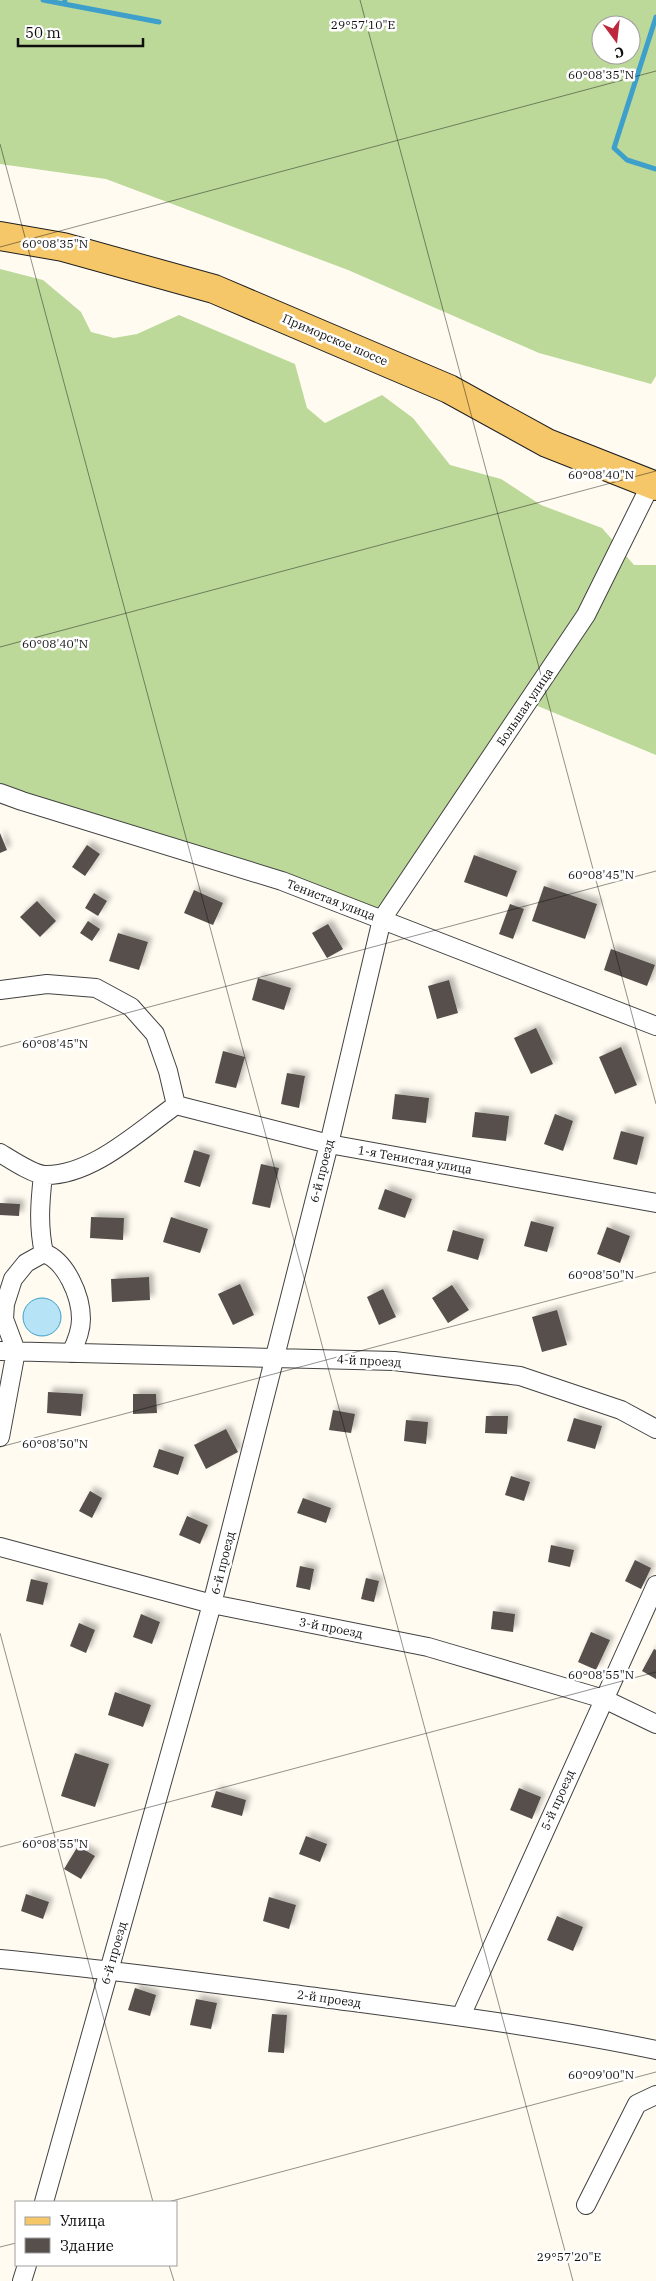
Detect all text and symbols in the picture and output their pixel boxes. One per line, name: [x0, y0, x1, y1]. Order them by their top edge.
scale bar: [18, 15, 142, 47]
north arrow: [591, 15, 641, 65]
text: 29°57'10"E: [331, 17, 395, 32]
text: 50 m: [25, 23, 61, 42]
text: С: [613, 43, 626, 62]
text: 60°08'35"N: [568, 67, 634, 82]
text: 60°08'35"N: [22, 236, 88, 251]
street label: Приморское шоссе: [280, 311, 390, 369]
text: 60°08'40"N: [568, 467, 634, 482]
text: 60°08'40"N: [22, 636, 88, 651]
street label: Большая улица: [493, 665, 556, 748]
text: 60°08'45"N: [568, 867, 634, 882]
street label: Тенистая улица: [285, 876, 378, 924]
text: 60°08'45"N: [22, 1036, 88, 1051]
street label: 6-й проезд: [306, 1138, 337, 1204]
street label: 1-я Тенистая улица: [357, 1142, 474, 1177]
text: 60°08'50"N: [568, 1267, 634, 1282]
street label: 4-й проезд: [336, 1351, 402, 1370]
text: 60°08'50"N: [22, 1436, 88, 1451]
street label: 6-й проезд: [207, 1530, 238, 1596]
street label: 3-й проезд: [298, 1614, 364, 1641]
text: 60°08'55"N: [568, 1667, 634, 1682]
street label: 5-й проезд: [538, 1767, 578, 1832]
text: 60°08'55"N: [22, 1836, 88, 1851]
street label: 6-й проезд: [97, 1920, 130, 1986]
street label: 2-й проезд: [296, 1987, 362, 2010]
text: 60°09'00"N: [568, 2067, 634, 2082]
legend: [15, 2201, 178, 2266]
text: Улица: [60, 2211, 105, 2230]
text: Здание: [60, 2236, 114, 2255]
text: 29°57'20"E: [537, 2249, 601, 2264]

